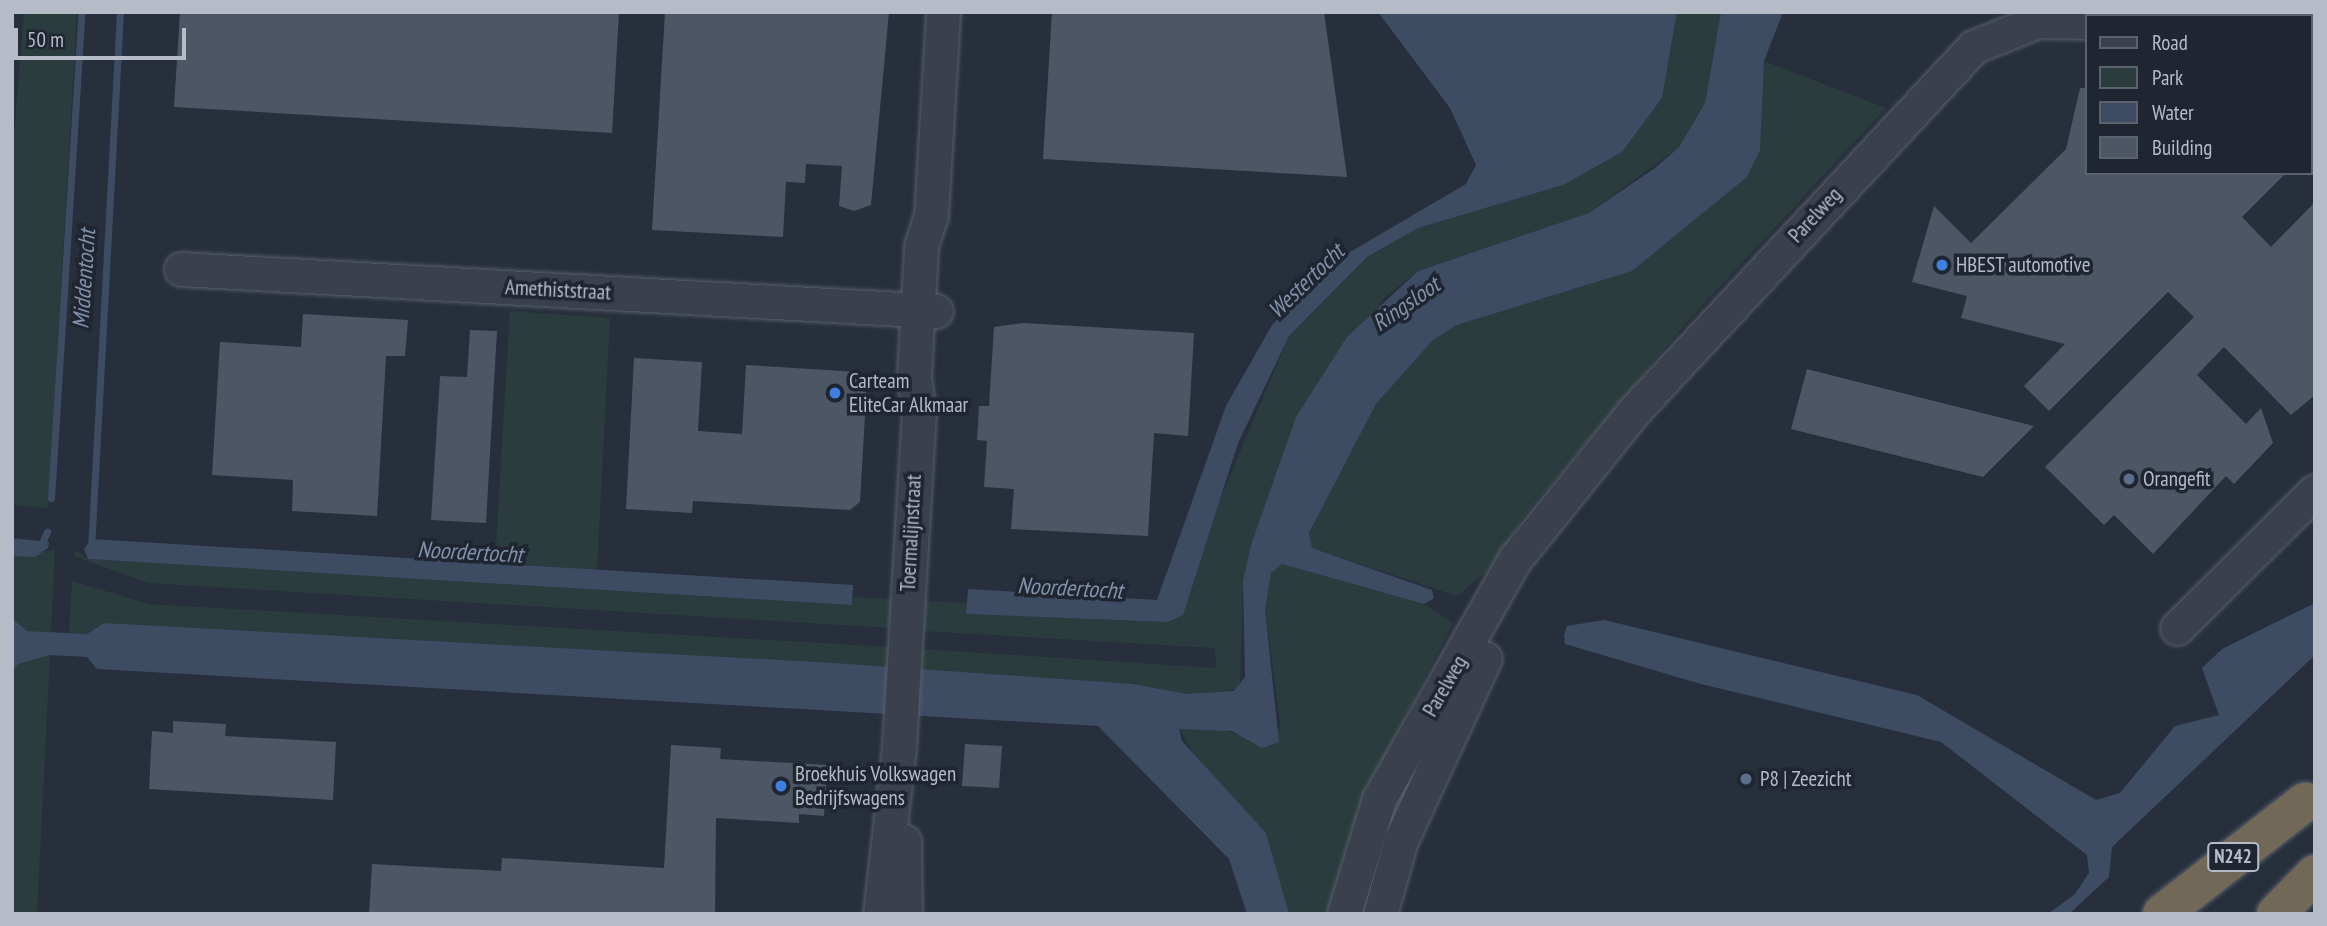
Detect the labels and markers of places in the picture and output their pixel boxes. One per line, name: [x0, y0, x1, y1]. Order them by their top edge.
place label: HBEST automotive: [1956, 252, 2091, 278]
marker: HBEST automotive: [1934, 257, 1950, 273]
place label: Carteam EliteCar Alkmaar: [849, 368, 969, 418]
marker: Carteam EliteCar Alkmaar: [827, 385, 843, 401]
place label: Orangefit: [2143, 466, 2211, 492]
marker: Orangefit: [2121, 471, 2137, 487]
place label: Broekhuis Volkswagen Bedrijfswagens: [795, 761, 957, 811]
place label: P8 | Zeezicht: [1760, 766, 1852, 792]
marker: P8 | Zeezicht: [1738, 771, 1754, 787]
marker: Broekhuis Volkswagen Bedrijfswagens: [773, 778, 789, 794]

